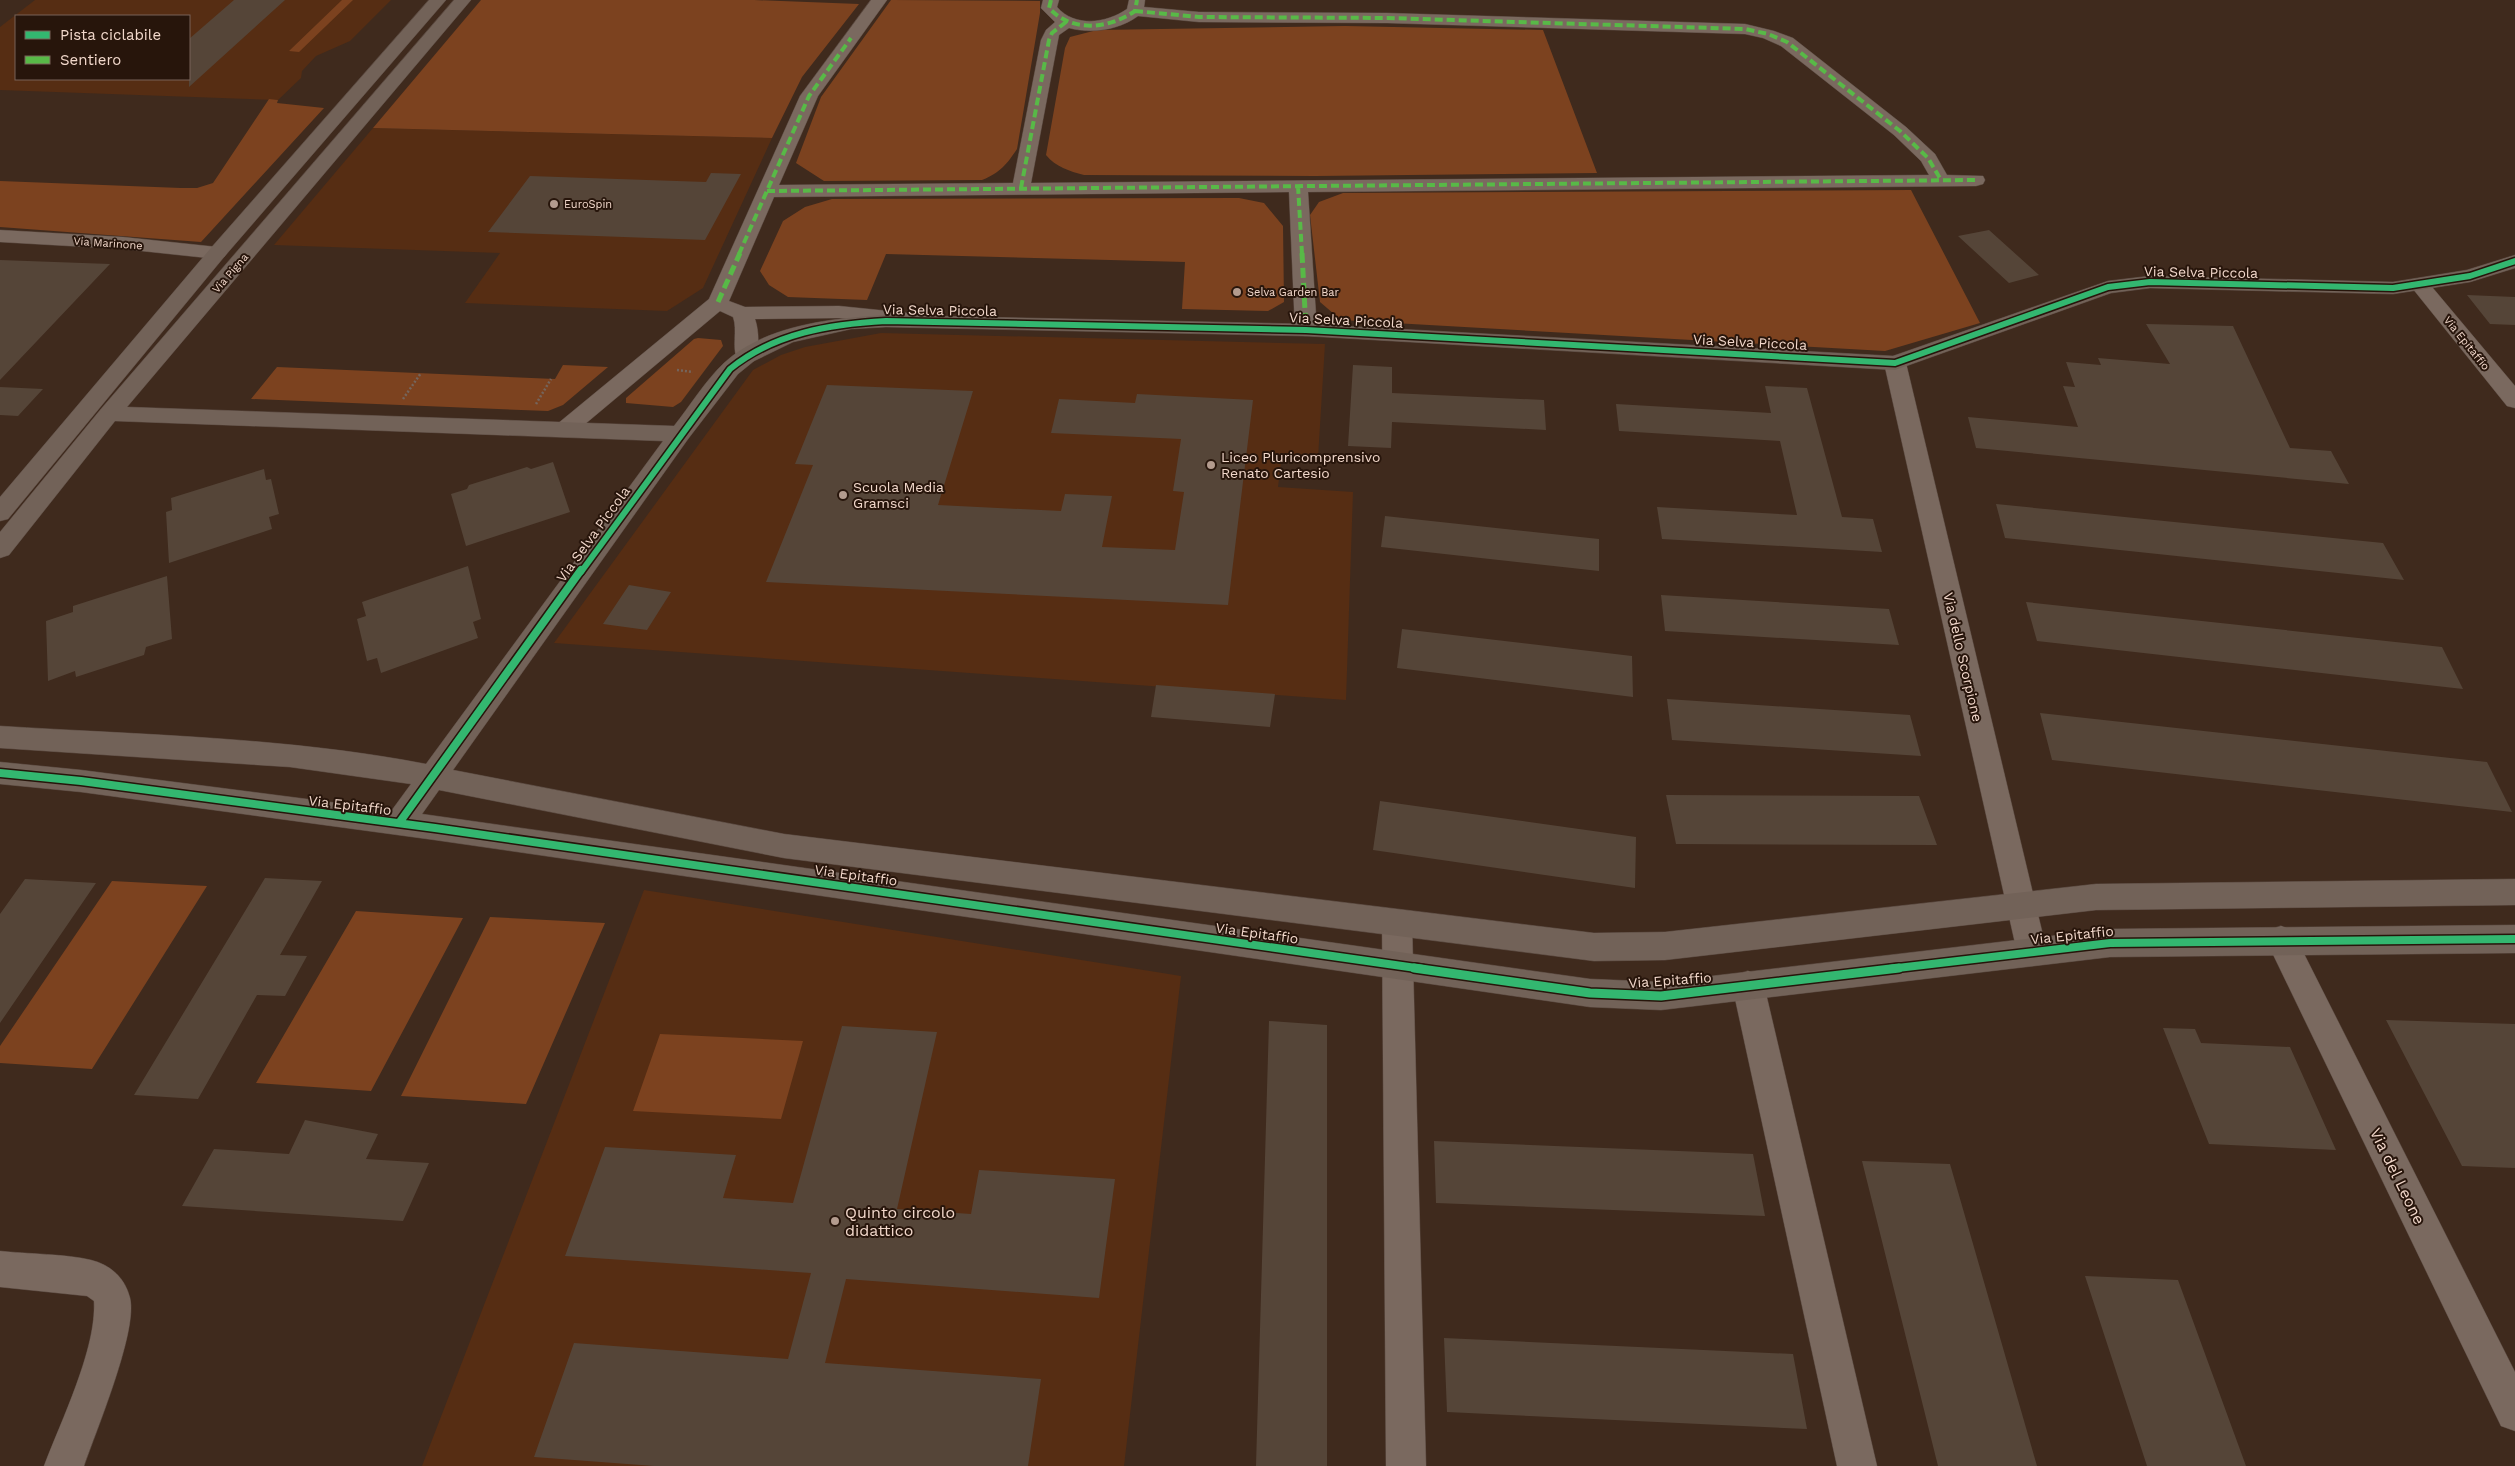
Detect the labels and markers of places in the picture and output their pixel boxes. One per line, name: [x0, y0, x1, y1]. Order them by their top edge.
marker: EuroSpin: [548, 198, 560, 210]
place label: EuroSpin: [564, 198, 612, 211]
marker: Selva Garden Bar: [1231, 286, 1243, 298]
place label: Selva Garden Bar: [1247, 286, 1340, 299]
place label: Liceo Pluricomprensivo Renato Cartesio: [1221, 449, 1380, 481]
marker: Liceo Pluricomprensivo Renato Cartesio: [1205, 459, 1217, 471]
place label: Scuola Media Gramsci: [853, 479, 944, 511]
marker: Scuola Media Gramsci: [837, 489, 849, 501]
place label: Quinto circolo didattico: [845, 1203, 955, 1240]
marker: Quinto circolo didattico: [829, 1215, 841, 1227]

